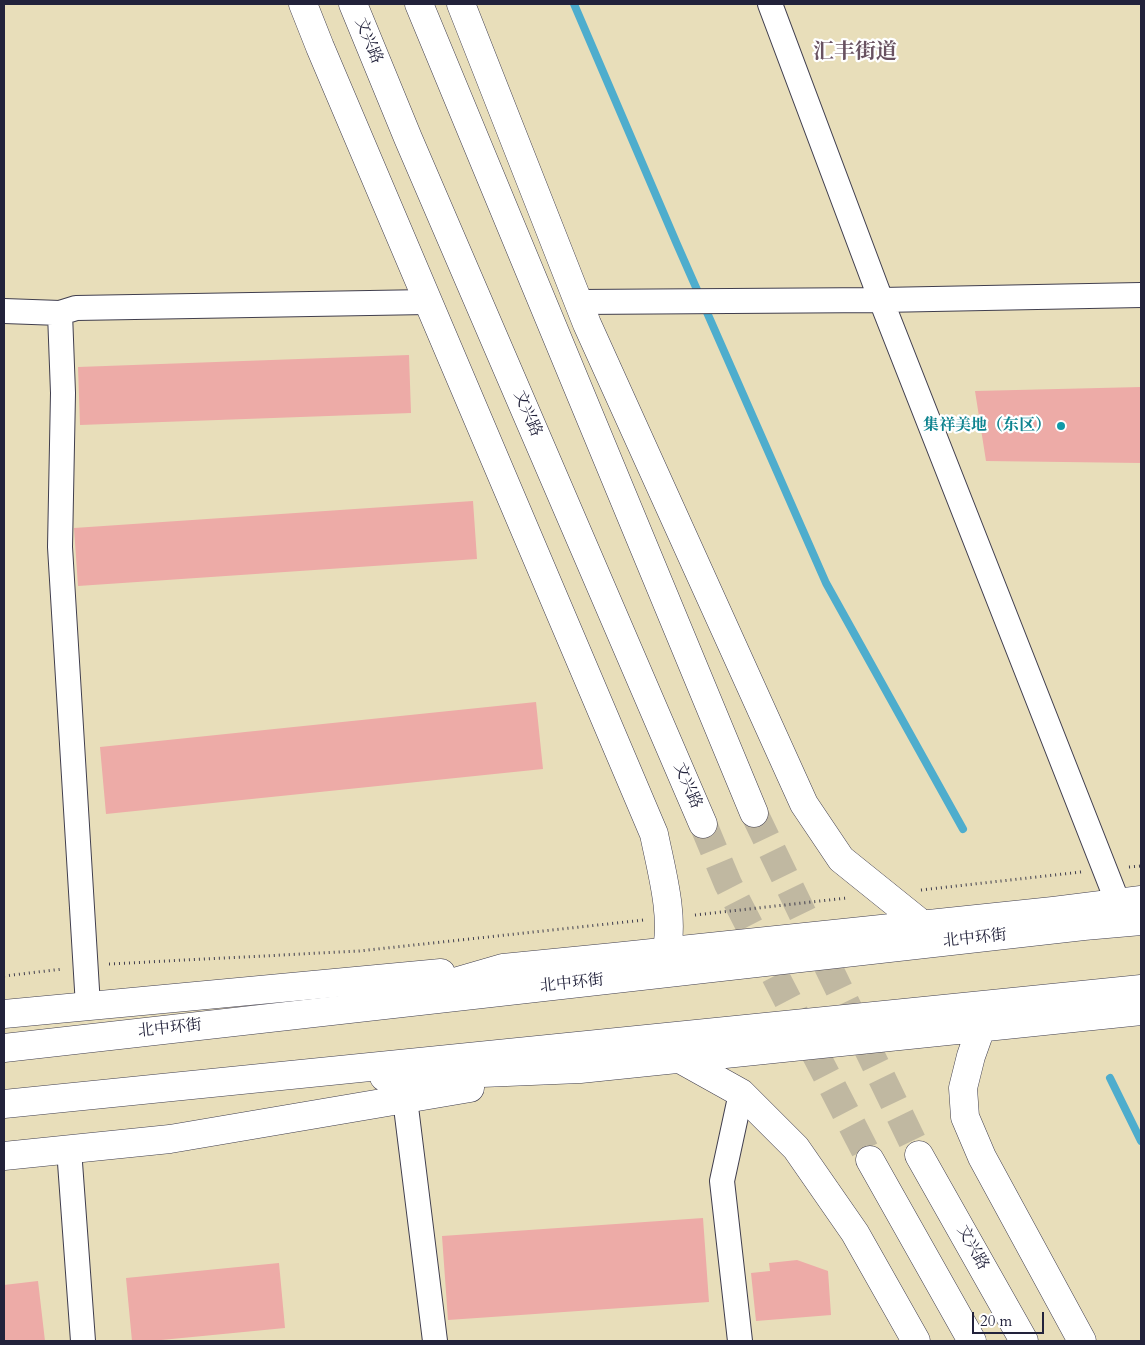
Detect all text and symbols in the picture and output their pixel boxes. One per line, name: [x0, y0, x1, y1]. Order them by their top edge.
street label: 文兴路: [350, 15, 386, 67]
district label: 汇丰街道: [813, 40, 897, 66]
street label: 文兴路: [509, 388, 545, 440]
place label: 集祥美地（东区）: [923, 416, 1051, 436]
marker: 集祥美地（东区）: [1055, 420, 1067, 432]
street label: 文兴路: [669, 760, 705, 812]
street label: 北中环街: [942, 926, 1008, 952]
street label: 北中环街: [539, 971, 605, 997]
street label: 北中环街: [137, 1016, 203, 1042]
street label: 文兴路: [952, 1222, 992, 1274]
scale bar: [975, 1302, 1048, 1334]
text: 20 m: [980, 1311, 1012, 1331]

